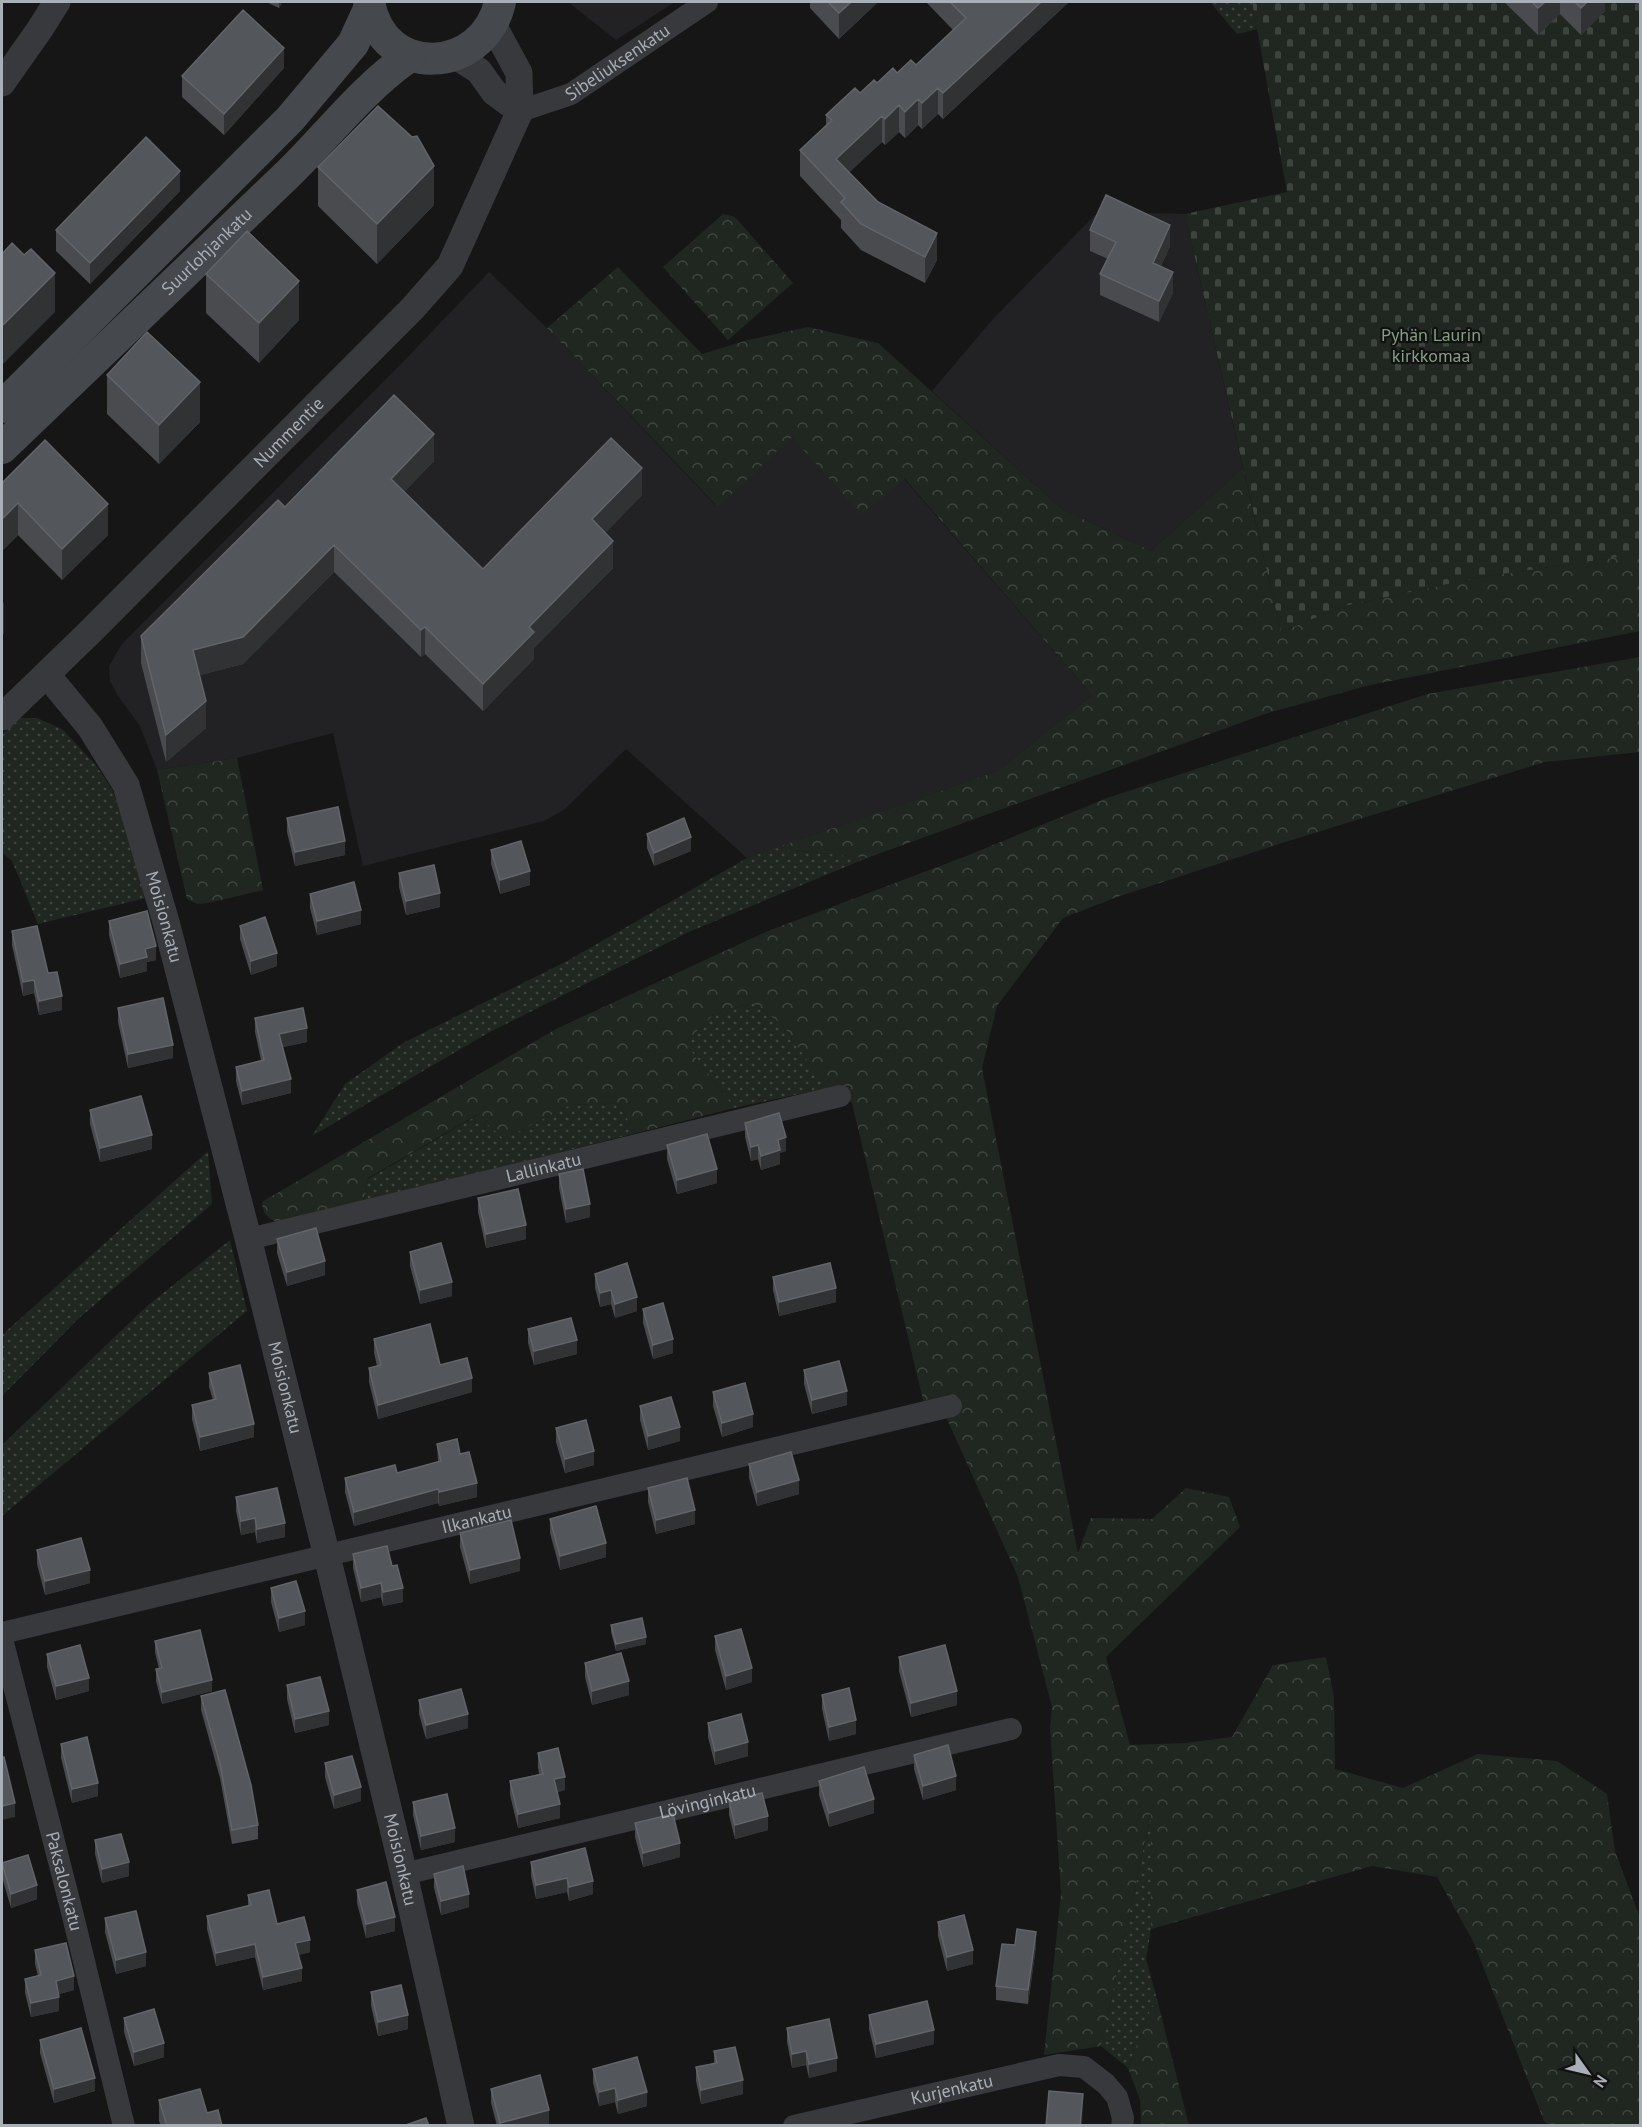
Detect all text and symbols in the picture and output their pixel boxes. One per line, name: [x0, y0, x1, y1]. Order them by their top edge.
street label: Sibeliuksenkatu: [560, 18, 674, 106]
street label: Suurlohjankatu: [156, 202, 257, 300]
park label: Pyhän Laurin kirkkomaa: [1381, 323, 1481, 367]
street label: Nummentie: [249, 392, 328, 472]
street label: Moisionkatu: [141, 868, 188, 965]
street label: Lallinkatu: [504, 1147, 583, 1187]
street label: Moisionkatu: [263, 1339, 308, 1436]
street label: Ilkankatu: [439, 1500, 514, 1538]
street label: Lövinginkatu: [657, 1778, 758, 1824]
street label: Moisionkatu: [379, 1811, 423, 1908]
street label: Paksalonkatu: [41, 1829, 88, 1933]
north arrow: [1558, 2043, 1618, 2103]
street label: Kurjenkatu: [908, 2069, 995, 2110]
text: N: [1589, 2071, 1612, 2091]

